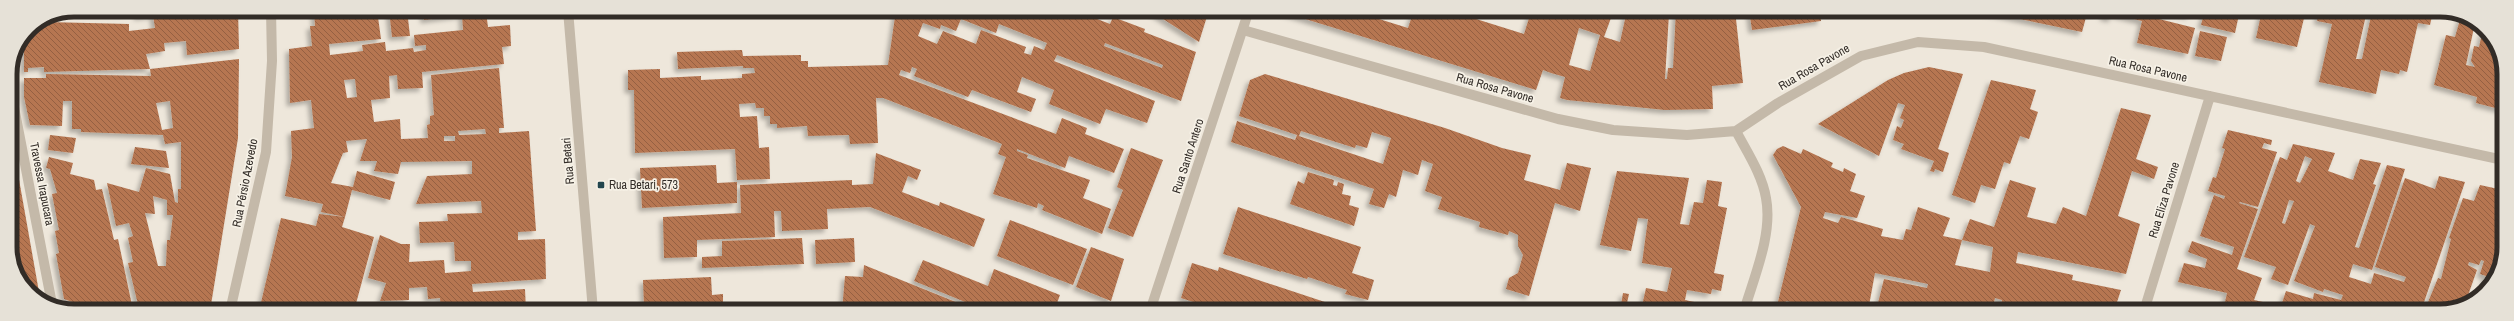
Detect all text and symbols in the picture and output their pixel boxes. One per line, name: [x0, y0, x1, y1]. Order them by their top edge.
street label: Rua Rosa Pavone: [1775, 40, 1853, 94]
street label: Rua Rosa Pavone: [2107, 52, 2189, 86]
street label: Rua Rosa Pavone: [1454, 69, 1536, 107]
street label: Rua Santo Antero: [1168, 117, 1208, 195]
street label: Rua Pérsio Azevedo: [229, 137, 261, 229]
street label: Rua Betari: [558, 137, 578, 185]
street label: Travessa Irapucara: [26, 141, 58, 227]
street label: Rua Eliza Pavone: [2145, 160, 2183, 240]
place label: Rua Betari, 573: [609, 177, 678, 193]
marker: Rua Betari, 573: [596, 180, 606, 190]

